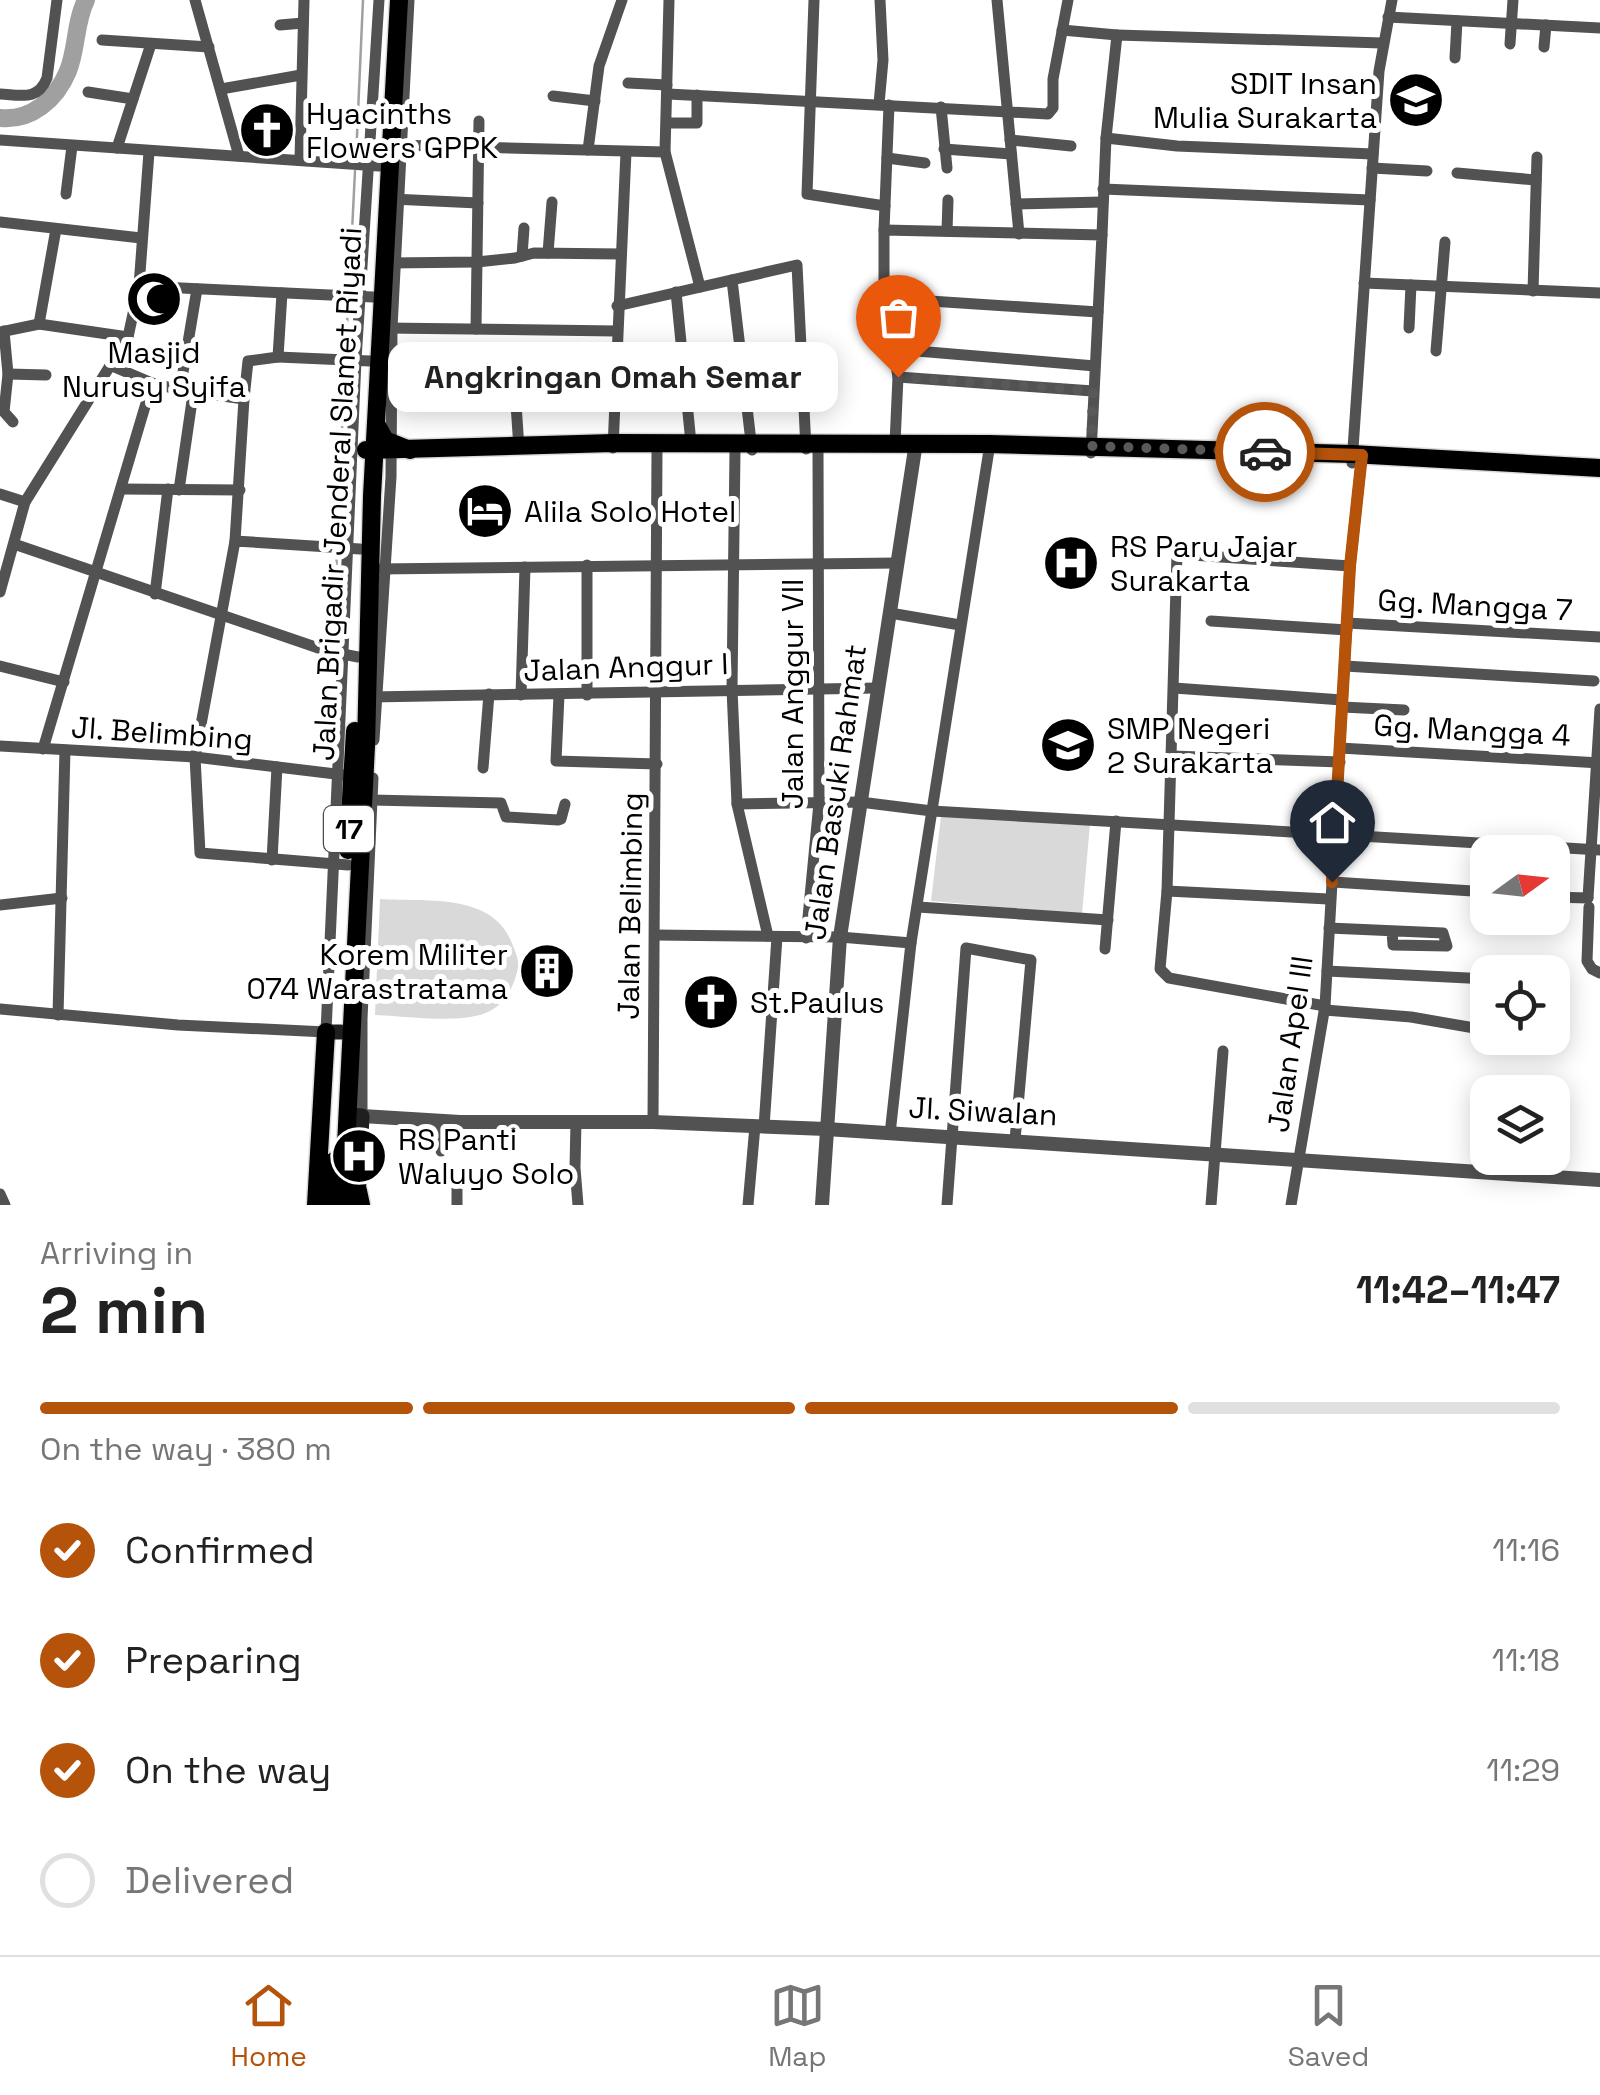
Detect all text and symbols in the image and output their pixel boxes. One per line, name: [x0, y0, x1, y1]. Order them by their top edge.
place label: SDIT Insan Mulia Surakarta: [1153, 64, 1377, 137]
school or university icon: SDIT Insan Mulia Surakarta: [1386, 70, 1446, 130]
place label: Hyacinths Flowers GPPK: [306, 94, 498, 167]
church icon: Hyacinths Flowers GPPK: [237, 100, 297, 160]
street label: Jalan Brigadir Jenderal Slamet Riyadi: [304, 226, 370, 762]
mosque icon: Masjid Nurusy Syifa: [124, 269, 184, 329]
pin: [856, 275, 941, 378]
icon: bag: [871, 290, 926, 345]
place label: Masjid Nurusy Syifa: [62, 333, 246, 406]
callout: Angkringan Omah Semar: [388, 342, 838, 412]
text: Angkringan Omah Semar: [424, 357, 802, 397]
courier: [1215, 402, 1315, 502]
icon: car: [1238, 425, 1293, 480]
hotel icon: Alila Solo Hotel: [455, 481, 515, 541]
place label: Alila Solo Hotel: [524, 492, 736, 531]
place label: RS Paru Jajar Surakarta: [1110, 527, 1298, 600]
hospital icon: RS Paru Jajar Surakarta: [1041, 533, 1101, 593]
street label: Jalan Anggur VII: [773, 579, 812, 809]
street label: Gg. Mangga 7: [1376, 580, 1574, 630]
street label: Jalan Basuki Rahmat: [795, 642, 875, 942]
street label: Jalan Anggur I: [523, 644, 729, 690]
street label: Gg. Mangga 4: [1373, 705, 1571, 755]
street label: Jl. Belimbing: [70, 707, 254, 759]
place label: SMP Negeri 2 Surakarta: [1107, 709, 1273, 782]
school or university icon: SMP Negeri 2 Surakarta: [1038, 715, 1098, 775]
pin: [1290, 780, 1375, 883]
street label: Jalan Belimbing: [609, 792, 651, 1020]
icon: home: [1305, 795, 1360, 850]
road number: 17: [324, 806, 374, 852]
north arrow: [1470, 835, 1570, 935]
map controls: [1470, 835, 1570, 1175]
place label: Korem Militer 074 Warastratama: [246, 935, 508, 1008]
building icon: Korem Militer 074 Warastratama: [517, 941, 577, 1001]
street label: Jalan Apel III: [1258, 953, 1322, 1135]
button: locate: [1470, 955, 1570, 1055]
church icon: St.Paulus: [681, 972, 741, 1032]
place label: St.Paulus: [750, 983, 884, 1022]
button: layers: [1470, 1075, 1570, 1175]
street label: Jl. Siwalan: [907, 1088, 1059, 1134]
place label: RS Panti Waluyo Solo: [398, 1120, 574, 1193]
hospital icon: RS Panti Waluyo Solo: [329, 1126, 389, 1186]
text: Arriving in: [40, 1233, 193, 1273]
text: 11:42–11:47: [1356, 1266, 1560, 1314]
text: 2 min: [40, 1269, 208, 1352]
text: On the way · 380 m: [40, 1429, 332, 1469]
icon: check: [40, 1523, 95, 1578]
text: Confirmed: [125, 1526, 315, 1574]
text: 11:16: [1492, 1530, 1560, 1570]
icon: check: [40, 1633, 95, 1688]
text: Preparing: [125, 1636, 302, 1684]
text: 11:18: [1492, 1640, 1560, 1680]
icon: check: [40, 1743, 95, 1798]
text: On the way: [125, 1746, 331, 1794]
text: 11:29: [1486, 1750, 1560, 1790]
text: Delivered: [125, 1856, 294, 1904]
tab: Home: [231, 1978, 307, 2074]
tab: Map: [768, 1978, 827, 2074]
tab: Saved: [1288, 1978, 1369, 2074]

